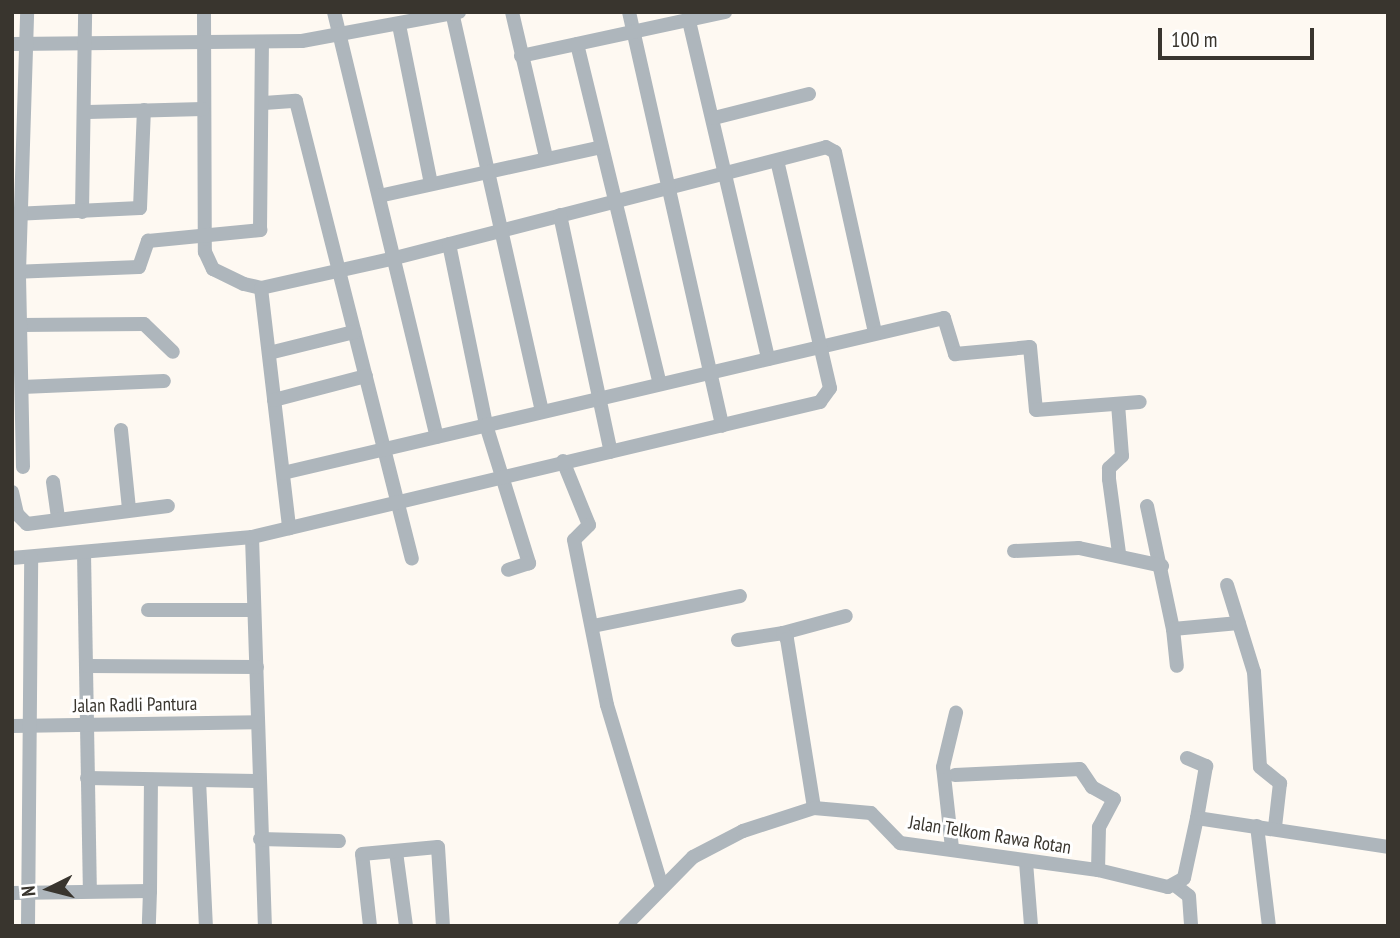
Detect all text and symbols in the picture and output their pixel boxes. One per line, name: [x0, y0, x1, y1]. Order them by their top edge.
scale bar: [1162, 14, 1318, 58]
text: 100 m: [1171, 26, 1217, 53]
street label: Jalan Radli Pantura: [73, 693, 197, 717]
street label: Jalan Telkom Rawa Rotan: [907, 811, 1073, 859]
north arrow: [14, 854, 84, 924]
text: N: [16, 885, 41, 898]

